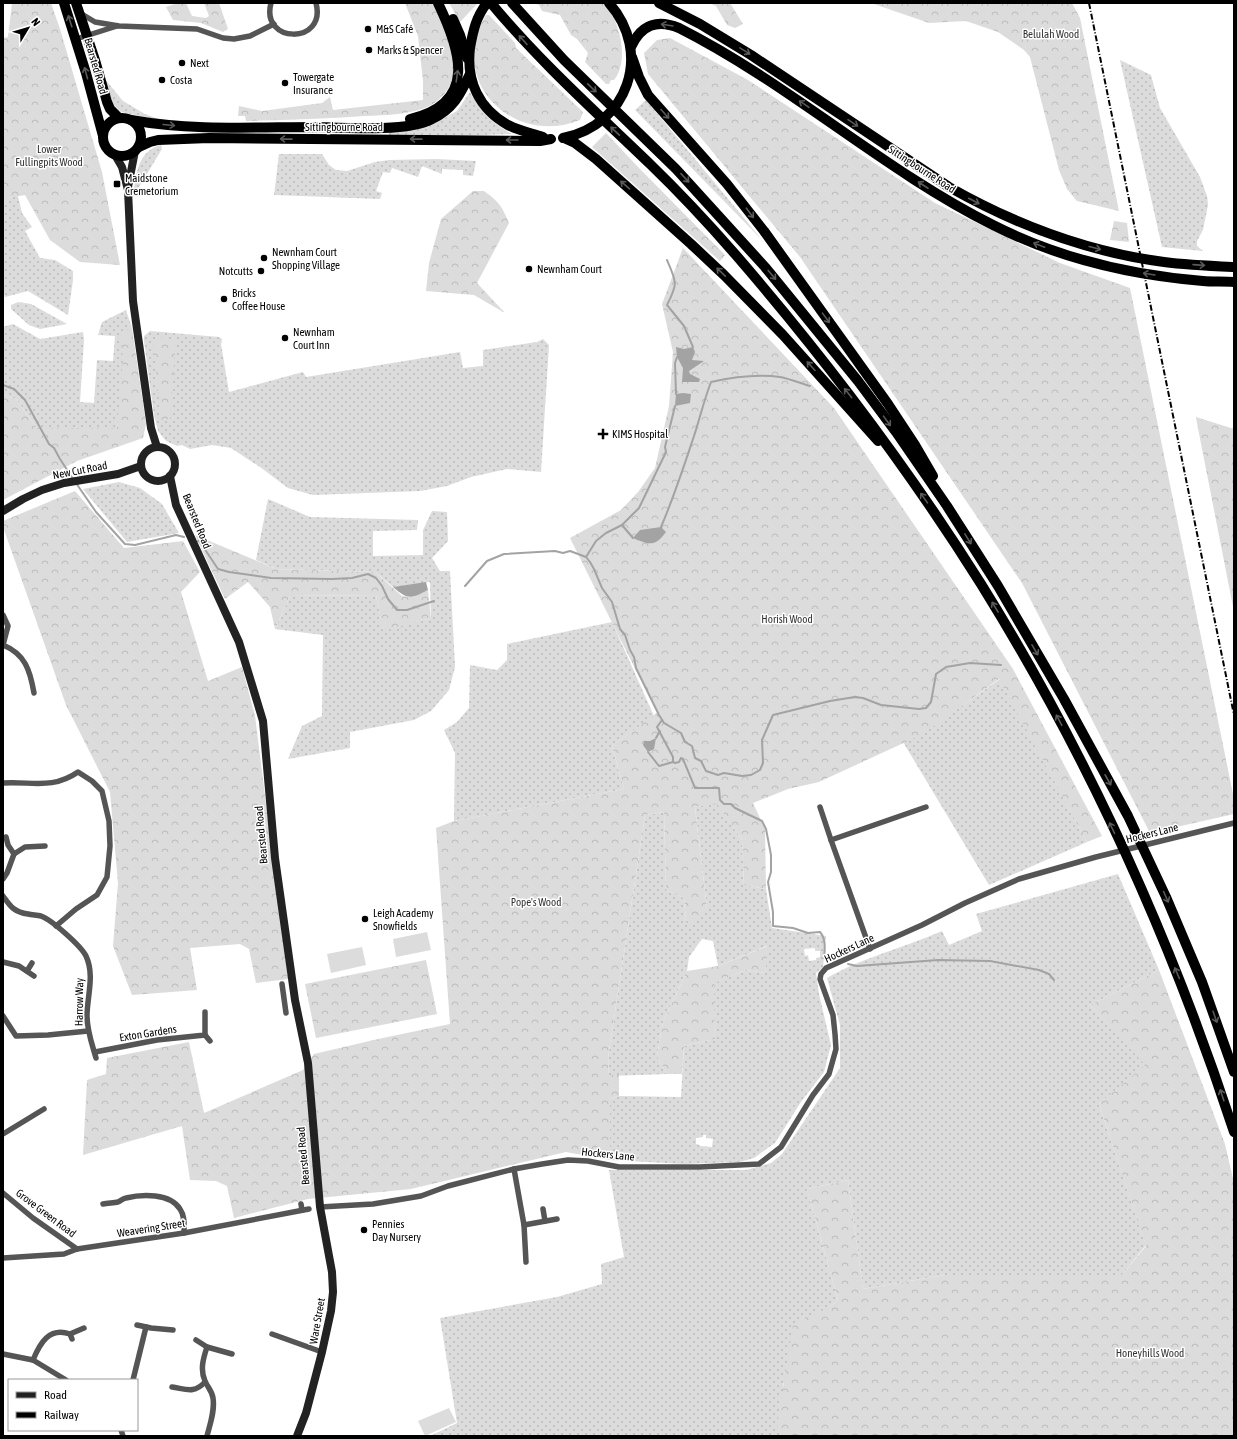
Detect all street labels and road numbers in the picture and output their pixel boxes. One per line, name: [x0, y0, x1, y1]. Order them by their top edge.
street label: Bearsted Road: [82, 36, 110, 96]
street label: Sittingbourne Road: [305, 121, 383, 133]
street label: Sittingbourne Road: [886, 143, 958, 195]
street label: New Cut Road: [52, 459, 108, 481]
street label: Bearsted Road: [181, 492, 213, 550]
street label: Bearsted Road: [252, 806, 270, 864]
street label: Hockers Lane: [1125, 821, 1179, 845]
street label: Hockers Lane: [822, 931, 876, 965]
street label: Harrow Way: [73, 977, 85, 1026]
street label: Exton Gardens: [119, 1023, 178, 1043]
street label: Bearsted Road: [294, 1127, 312, 1185]
street label: Hockers Lane: [581, 1145, 635, 1163]
street label: Grove Green Road: [14, 1187, 78, 1239]
street label: Weavering Street: [116, 1217, 186, 1239]
street label: Ware Street: [307, 1297, 327, 1345]

